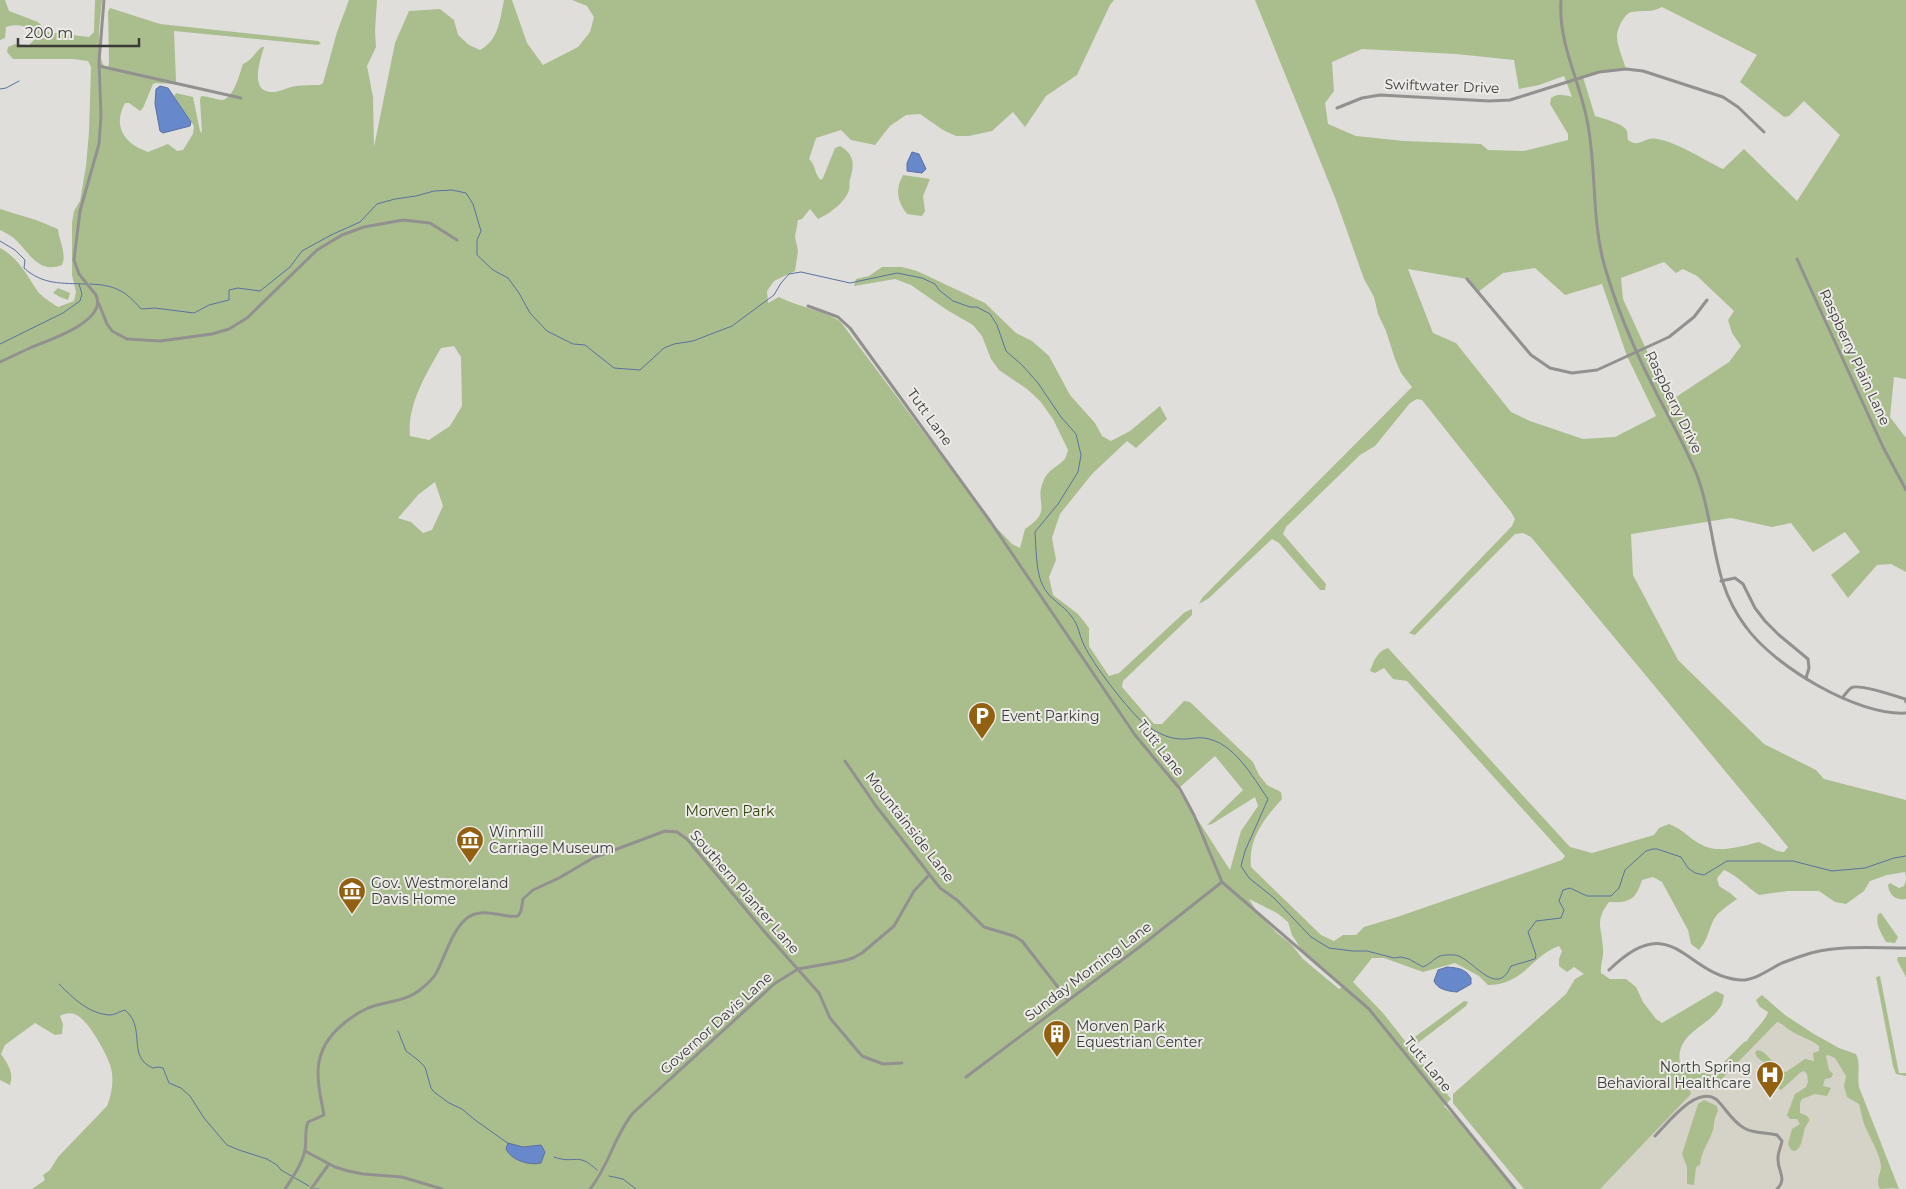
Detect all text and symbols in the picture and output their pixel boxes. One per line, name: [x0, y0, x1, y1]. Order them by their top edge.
scale bar: [18, 15, 139, 47]
text: 200 m: [25, 23, 73, 42]
street label: Swiftwater Drive: [1384, 75, 1500, 97]
street label: Raspberry Plain Lane: [1816, 286, 1894, 428]
street label: Raspberry Drive: [1641, 348, 1707, 456]
street label: Tutt Lane: [903, 385, 957, 449]
parking icon: Event Parking: [967, 701, 997, 740]
place label: Event Parking: [1001, 707, 1100, 725]
street label: Tutt Lane: [1133, 716, 1189, 780]
street label: Mountainside Lane: [861, 768, 959, 886]
park label: Morven Park: [686, 802, 775, 820]
place label: Winmill Carriage Museum: [489, 823, 614, 857]
museum icon: Winmill Carriage Museum: [455, 825, 485, 864]
street label: Southern Planter Lane: [686, 826, 804, 958]
place label: Gov. Westmoreland Davis Home: [371, 874, 508, 908]
museum icon: Gov. Westmoreland Davis Home: [337, 876, 367, 915]
street label: Sunday Morning Lane: [1021, 917, 1155, 1025]
street label: Governor Davis Lane: [656, 968, 776, 1078]
place label: Morven Park Equestrian Center: [1076, 1017, 1203, 1051]
building icon: Morven Park Equestrian Center: [1042, 1019, 1072, 1058]
street label: Tutt Lane: [1400, 1032, 1456, 1096]
place label: North Spring Behavioral Healthcare: [1597, 1058, 1751, 1092]
hospital icon: North Spring Behavioral Healthcare: [1755, 1060, 1785, 1099]

